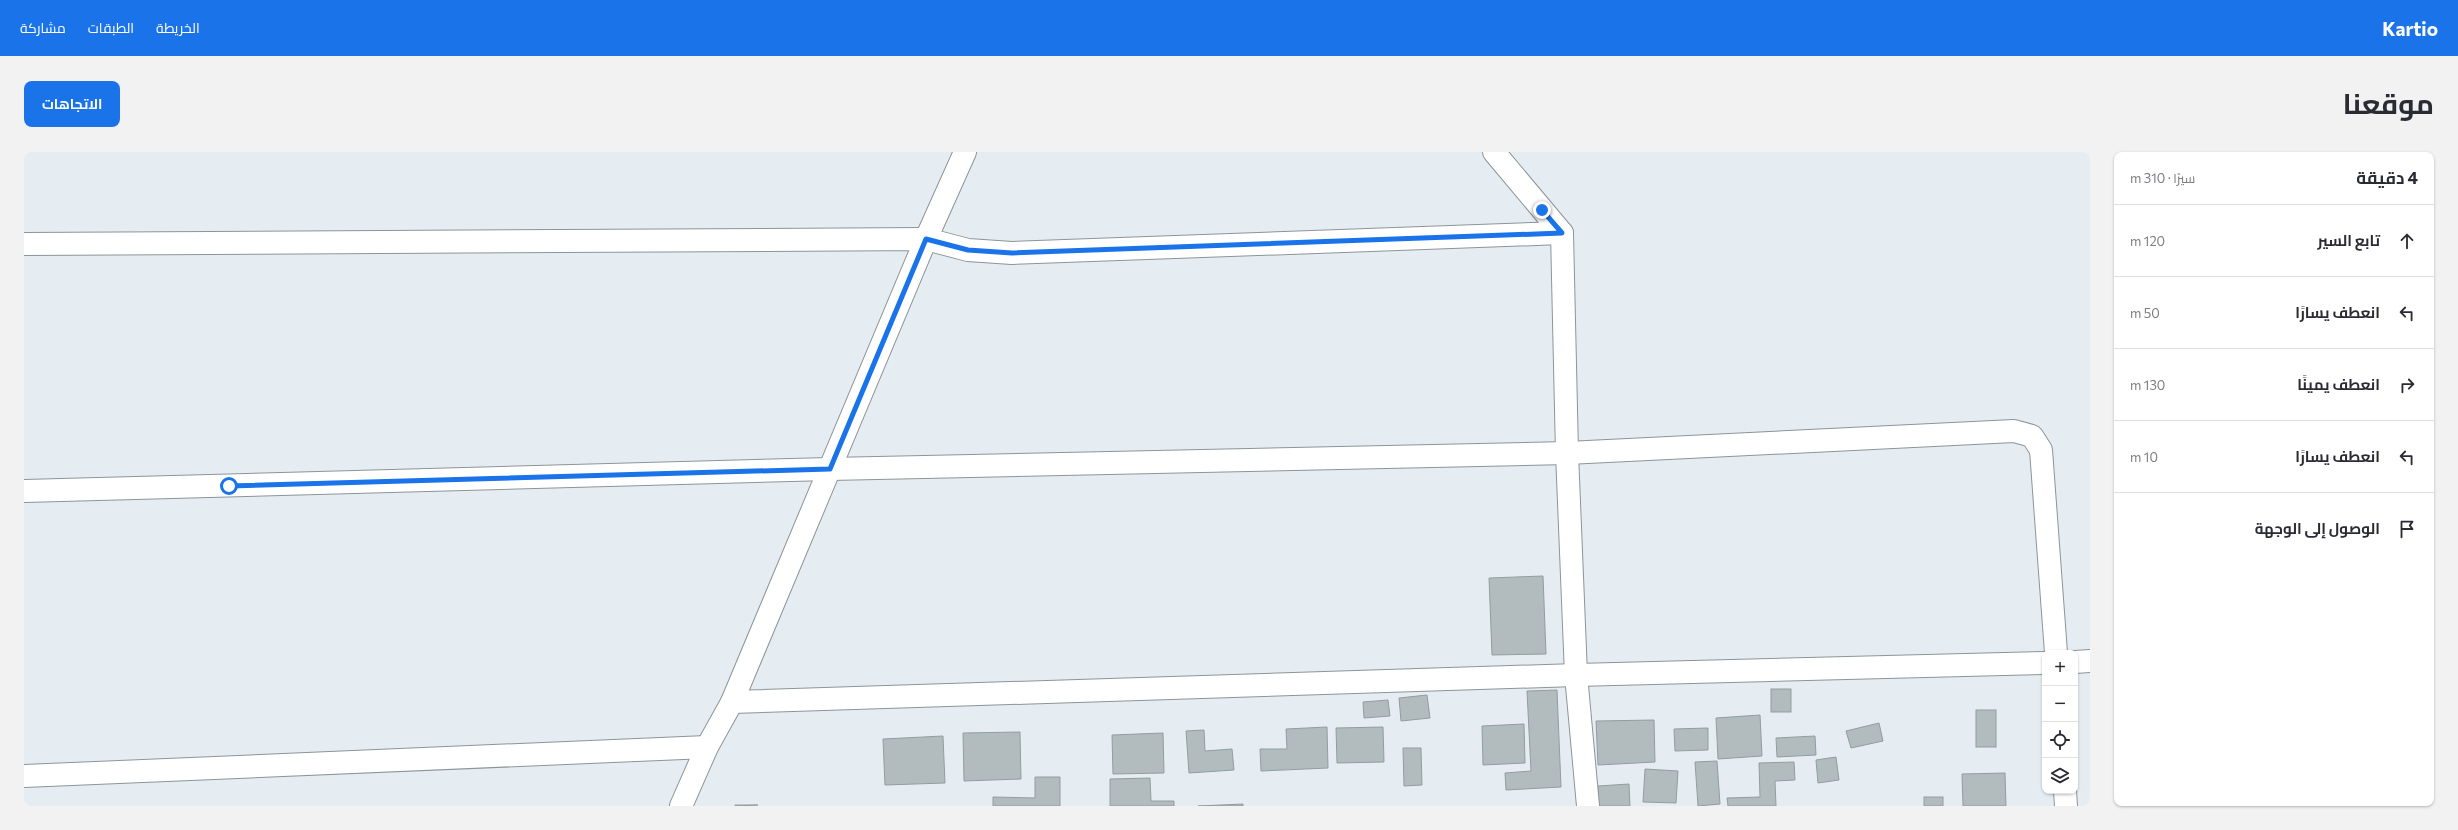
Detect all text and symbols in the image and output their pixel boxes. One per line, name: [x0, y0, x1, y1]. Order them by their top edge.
text: Kartio: [2382, 17, 2438, 40]
text: مشاركة: [20, 19, 66, 36]
text: الطبقات: [88, 19, 134, 36]
text: الخريطة: [156, 19, 200, 36]
button: الاتجاهات: [24, 81, 120, 127]
text: موقعنا: [2343, 86, 2434, 120]
text: 4 دقيقة: [2356, 167, 2418, 188]
text: سيرًا · 310 m: [2130, 170, 2195, 186]
route end: [1533, 201, 1551, 219]
icon: ahead: [2396, 230, 2418, 252]
text: تابع السير: [2317, 231, 2380, 249]
text: 120 m: [2130, 233, 2165, 249]
icon: left: [2396, 302, 2418, 324]
text: انعطف يسارًا: [2295, 303, 2380, 321]
text: 50 m: [2130, 305, 2160, 321]
icon: right: [2396, 374, 2418, 396]
text: انعطف يمينًا: [2297, 375, 2380, 393]
text: 130 m: [2130, 377, 2165, 393]
icon: left: [2396, 446, 2418, 468]
text: انعطف يسارًا: [2295, 447, 2380, 465]
text: 10 m: [2130, 449, 2158, 465]
route start: [220, 477, 238, 495]
icon: arrive: [2396, 518, 2418, 540]
text: الوصول إلى الوجهة: [2255, 519, 2380, 537]
map controls: [2042, 650, 2078, 794]
button: +: [2042, 650, 2078, 686]
button: −: [2042, 686, 2078, 722]
button: locate: [2042, 722, 2078, 758]
button: layers: [2042, 758, 2078, 794]

